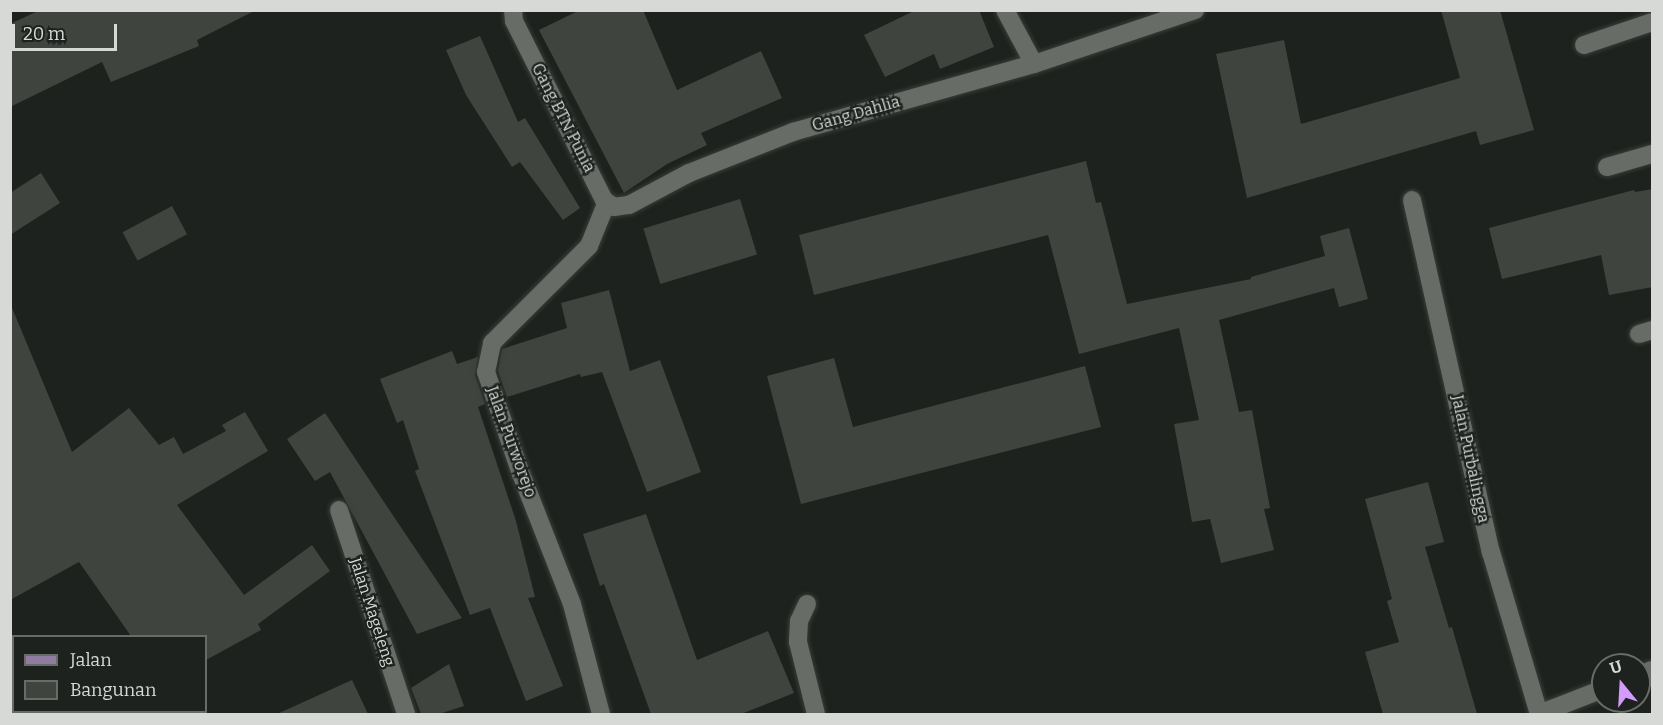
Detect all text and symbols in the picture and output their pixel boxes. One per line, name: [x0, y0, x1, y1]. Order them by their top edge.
scale bar: [15, 12, 120, 50]
text: 20 m: [23, 23, 65, 45]
street label: Gang BTN Punia: [527, 60, 599, 176]
street label: Gang Dahlia: [810, 92, 902, 136]
street label: Jalan Purworejo: [482, 384, 540, 500]
street label: Jalan Purbalingga: [1447, 393, 1493, 525]
street label: Jalan Mageleng: [345, 555, 399, 669]
legend: [12, 635, 207, 713]
text: Jalan: [70, 649, 112, 671]
north arrow: [1591, 653, 1651, 713]
text: U: [1607, 656, 1624, 678]
text: Bangunan: [70, 679, 156, 701]

